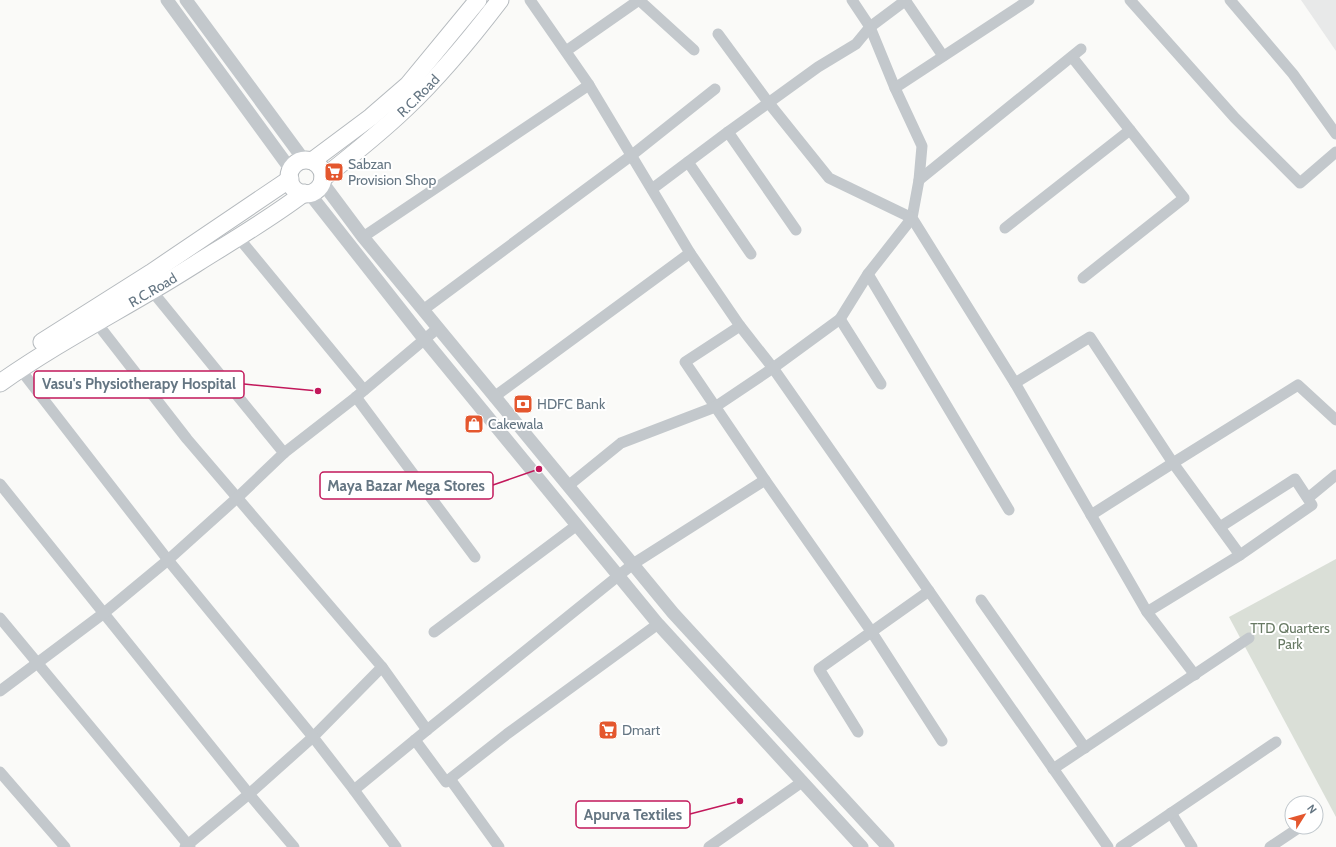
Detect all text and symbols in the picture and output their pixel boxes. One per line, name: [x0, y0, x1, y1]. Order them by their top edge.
street label: R.C.Road: [393, 71, 443, 121]
place label: Sabzan Provision Shop: [348, 155, 436, 189]
supermarket icon: Sabzan Provision Shop: [323, 161, 345, 183]
street label: R.C.Road: [125, 269, 180, 311]
callout: Vasu's Physiotherapy Hospital: [34, 371, 244, 398]
text: Vasu's Physiotherapy Hospital: [42, 375, 236, 393]
bank icon: HDFC Bank: [512, 393, 534, 415]
place label: HDFC Bank: [537, 395, 606, 413]
shop icon: Cakewala: [463, 413, 485, 435]
place label: Cakewala: [488, 415, 544, 433]
callout: Maya Bazar Mega Stores: [320, 472, 493, 499]
text: Maya Bazar Mega Stores: [327, 477, 485, 495]
park label: TTD Quarters Park: [1250, 619, 1330, 653]
supermarket icon: Dmart: [597, 719, 619, 741]
place label: Dmart: [622, 721, 661, 739]
north arrow: [1284, 795, 1324, 835]
callout: Apurva Textiles: [576, 801, 690, 828]
text: N: [1304, 802, 1320, 816]
text: Apurva Textiles: [584, 806, 682, 824]

